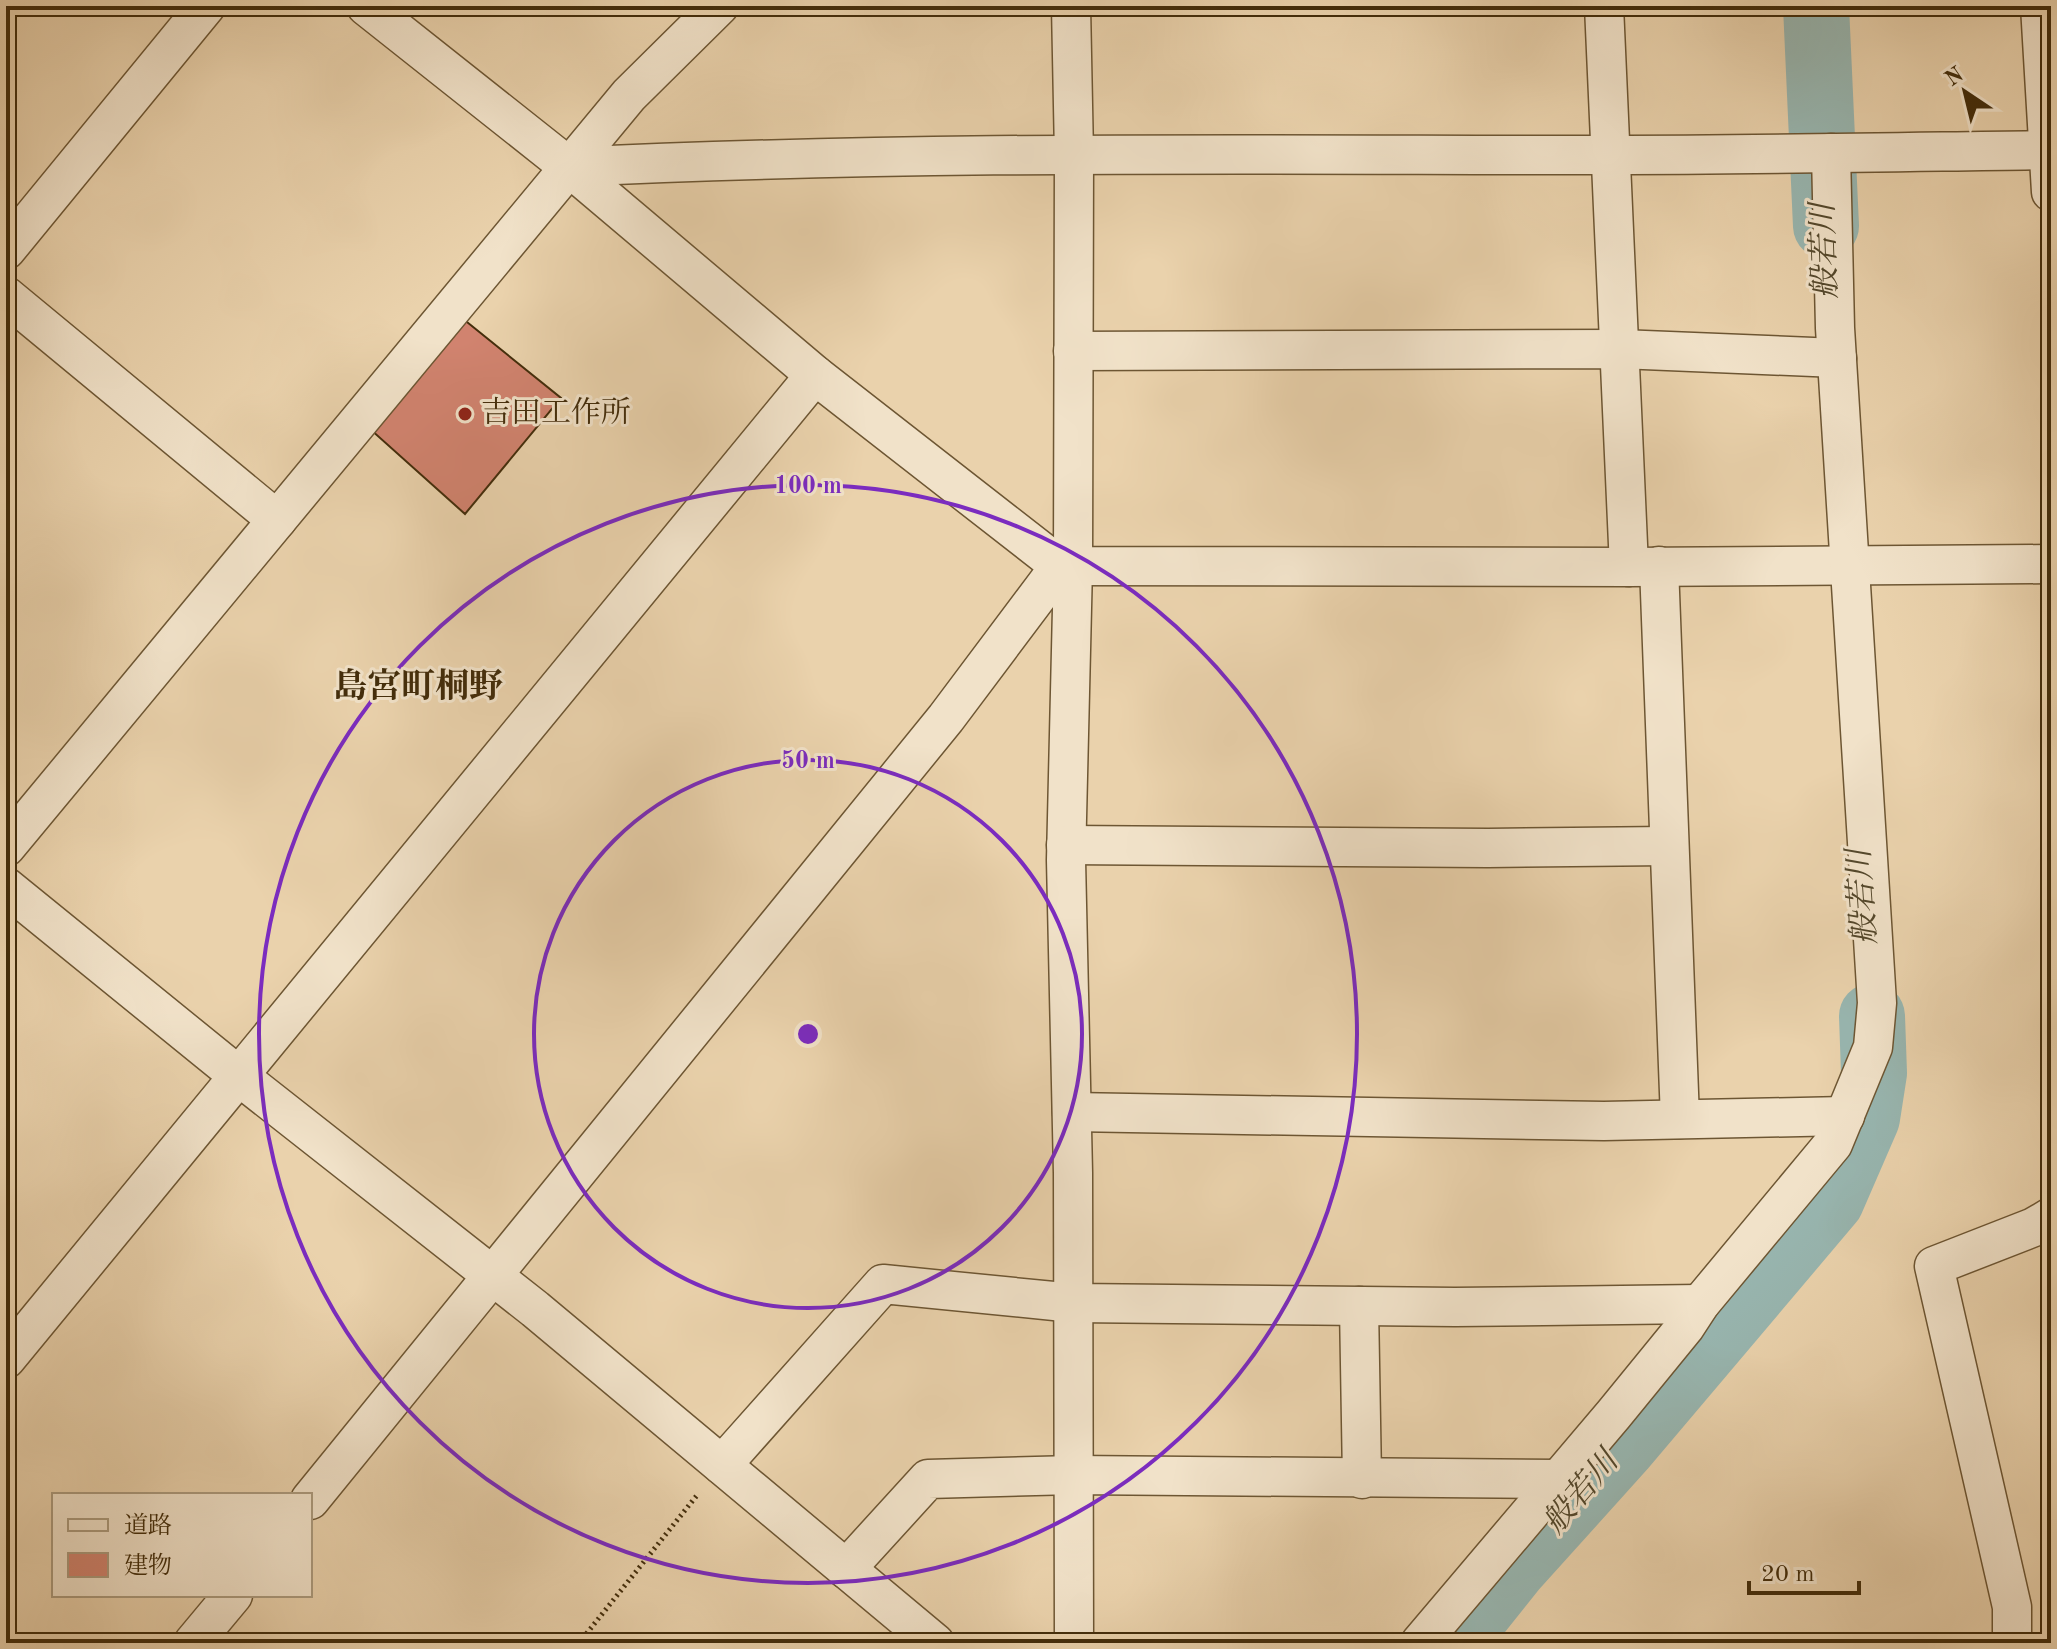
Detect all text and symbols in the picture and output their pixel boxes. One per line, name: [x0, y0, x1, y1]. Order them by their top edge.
north arrow: [1925, 52, 2005, 132]
text: N: [1941, 63, 1968, 91]
water label: 般若川: [1805, 199, 1844, 300]
place label: 吉田工作所: [481, 396, 631, 429]
marker: 吉田工作所: [456, 405, 474, 423]
text: 100 m: [774, 475, 842, 499]
district label: 島宮町桐野: [333, 668, 503, 705]
text: 50 m: [781, 749, 835, 774]
water label: 般若川: [1841, 845, 1883, 946]
centre of rings: [794, 1020, 822, 1048]
water label: 般若川: [1537, 1442, 1627, 1540]
legend: [52, 1493, 312, 1597]
text: 道路: [124, 1512, 172, 1539]
scale bar: [1749, 1545, 1859, 1595]
text: 建物: [124, 1552, 172, 1579]
text: 20 m: [1761, 1563, 1815, 1587]

